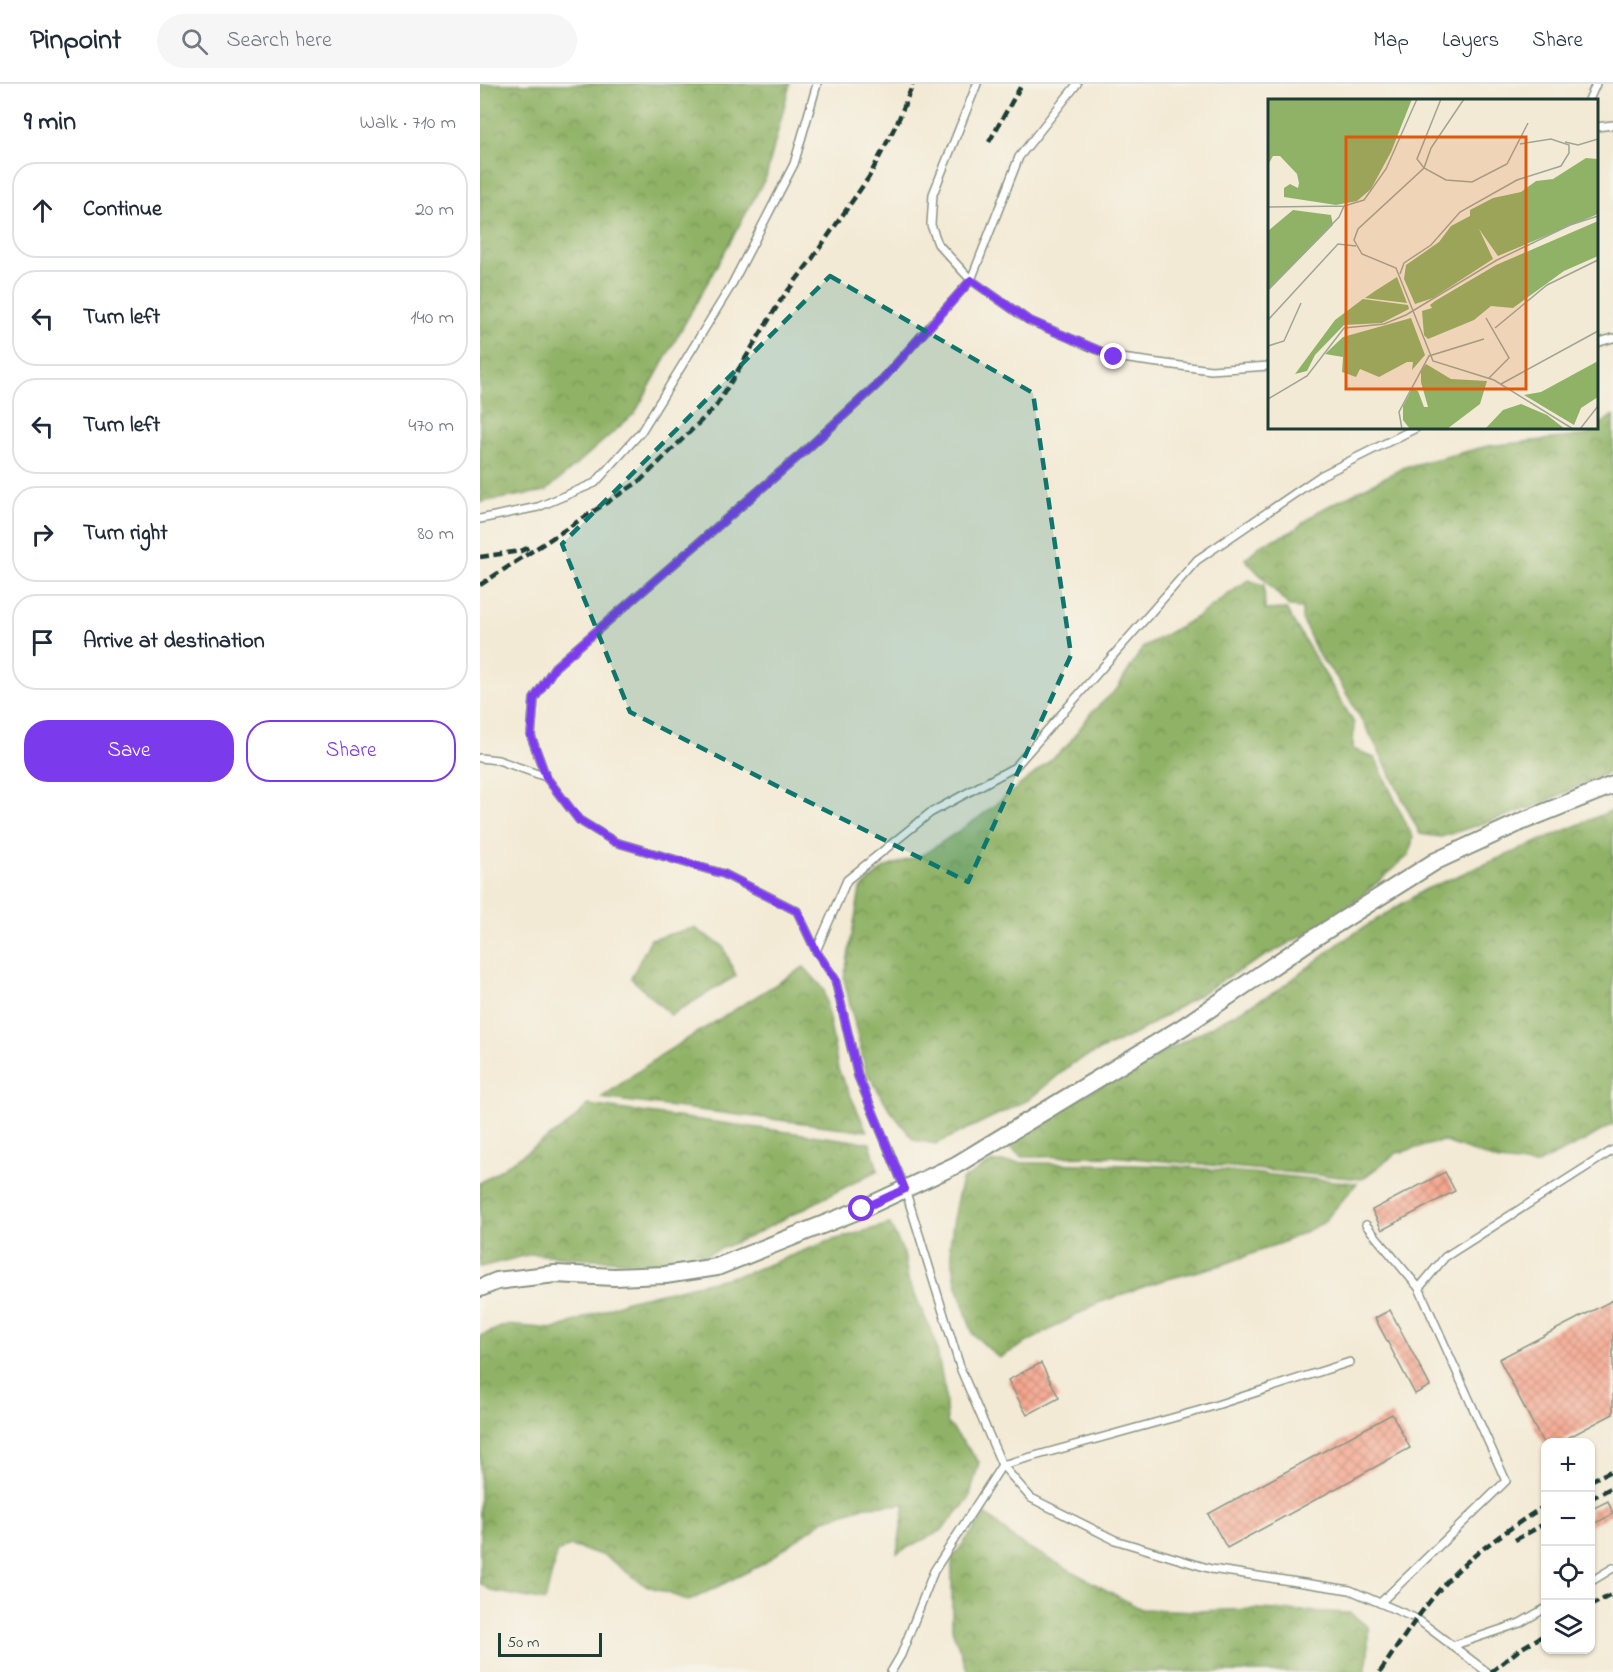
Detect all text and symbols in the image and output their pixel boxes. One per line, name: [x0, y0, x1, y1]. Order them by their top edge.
search box: [157, 14, 577, 68]
text: Pinpoint: [30, 21, 121, 62]
icon: search: [178, 25, 211, 58]
text: Search here: [226, 25, 332, 57]
text: Map: [1373, 26, 1409, 56]
text: Layers: [1442, 26, 1499, 56]
text: Share: [1532, 26, 1583, 56]
inset map: [1268, 99, 1598, 429]
text: 9 min: [24, 104, 76, 142]
text: Walk · 710 m: [360, 109, 456, 138]
icon: ahead: [26, 194, 59, 227]
text: Continue: [83, 194, 162, 226]
text: 20 m: [415, 196, 454, 225]
icon: left: [26, 302, 59, 335]
text: Turn left: [83, 302, 160, 334]
text: 140 m: [410, 304, 454, 333]
route end: [1100, 343, 1126, 369]
icon: left: [26, 410, 59, 443]
text: Turn left: [83, 410, 160, 442]
text: 470 m: [408, 412, 454, 441]
icon: right: [26, 518, 59, 551]
text: Turn right: [83, 518, 168, 550]
text: 80 m: [417, 520, 454, 549]
icon: arrive: [26, 626, 59, 659]
text: Arrive at destination: [83, 626, 265, 658]
button: Save: [24, 720, 234, 782]
button: Share: [246, 720, 456, 782]
route start: [848, 1195, 874, 1221]
map controls: [1541, 1438, 1595, 1654]
button: +: [1541, 1438, 1595, 1492]
button: −: [1541, 1492, 1595, 1546]
button: locate: [1541, 1546, 1595, 1600]
button: layers: [1541, 1600, 1595, 1654]
scale bar: [498, 1630, 602, 1658]
text: 50 m: [507, 1631, 539, 1655]

